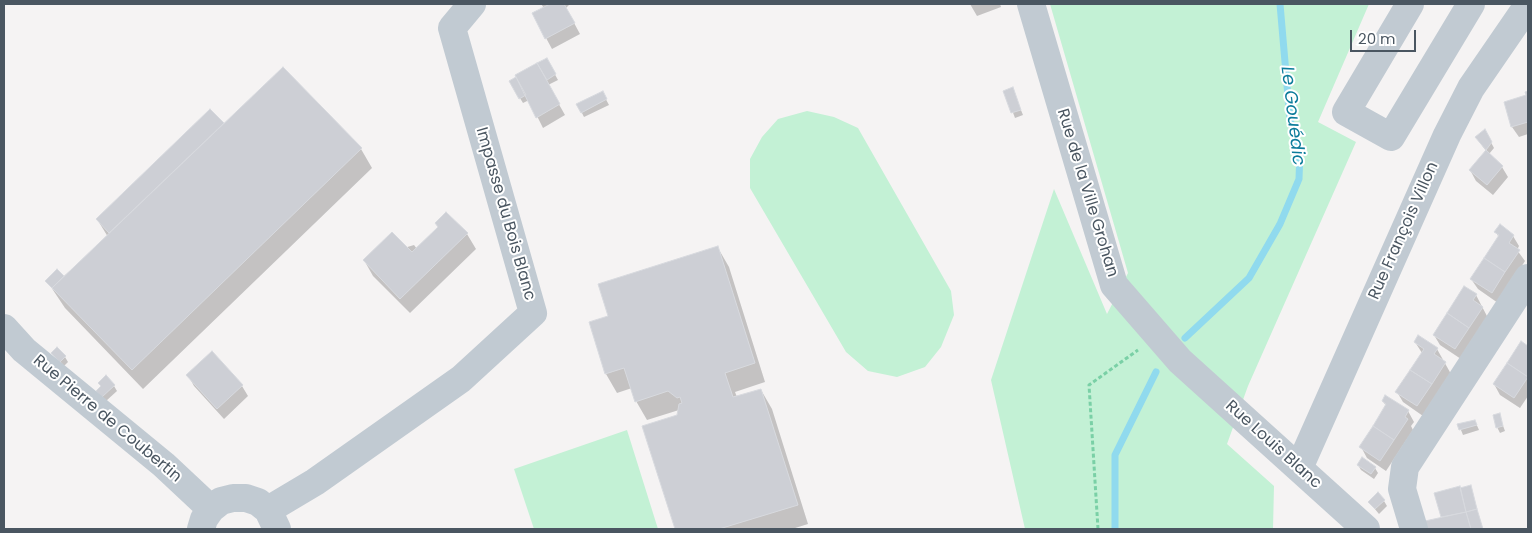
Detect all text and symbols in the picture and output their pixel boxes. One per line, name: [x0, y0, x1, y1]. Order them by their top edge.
scale bar: [1352, 20, 1418, 52]
text: 20 m: [1358, 28, 1396, 49]
water label: Le Gouédic: [1275, 65, 1309, 167]
street label: Rue de la Ville Grohan: [1052, 107, 1122, 279]
street label: Impasse du Bois Blanc: [471, 125, 539, 303]
street label: Rue François Villon: [1365, 159, 1443, 303]
street label: Rue Pierre de Coubertin: [29, 351, 185, 487]
street label: Rue Louis Blanc: [1221, 397, 1325, 493]

